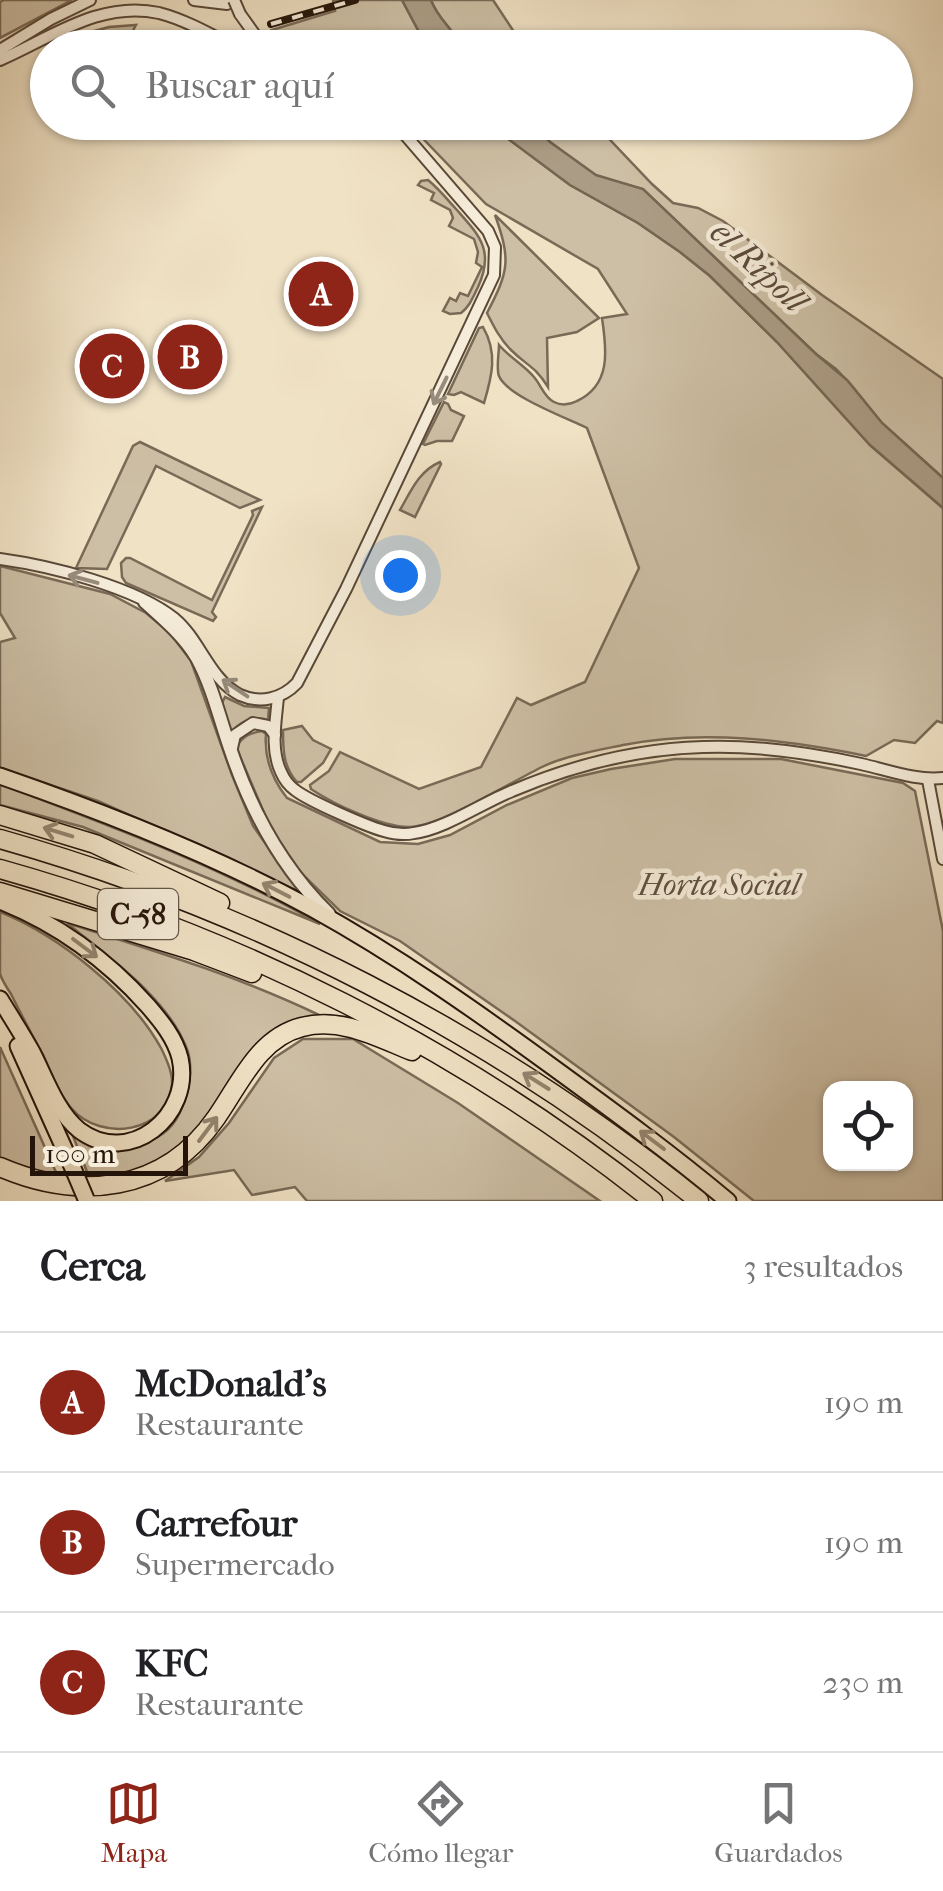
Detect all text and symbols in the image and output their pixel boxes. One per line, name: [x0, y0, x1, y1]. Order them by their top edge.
search box: [30, 30, 913, 140]
icon: search: [65, 58, 120, 113]
text: Buscar aquí: [145, 63, 334, 108]
water label: el Ripoll: [702, 212, 817, 323]
pin: A: [288, 256, 354, 332]
pin: B: [158, 320, 222, 394]
pin: C: [80, 328, 144, 404]
one-way arrow: [430, 375, 449, 405]
your location: [375, 550, 426, 601]
one-way arrow: [68, 569, 99, 587]
one-way arrow: [222, 678, 249, 699]
one-way arrow: [43, 822, 74, 840]
park label: Horta Social: [636, 866, 803, 903]
one-way arrow: [262, 880, 292, 899]
road number: C-58: [98, 889, 178, 939]
one-way arrow: [71, 937, 98, 958]
one-way arrow: [522, 1071, 551, 1091]
map controls: [823, 1081, 913, 1171]
button: locate: [823, 1081, 913, 1171]
one-way arrow: [197, 1116, 219, 1142]
one-way arrow: [639, 1130, 666, 1151]
scale bar: [30, 1131, 188, 1176]
text: 100 m: [45, 1137, 115, 1170]
text: Cerca: [40, 1242, 145, 1291]
text: 3 resultados: [744, 1248, 903, 1285]
text: McDonald's: [135, 1361, 326, 1406]
text: A: [62, 1384, 83, 1421]
text: 190 m: [824, 1384, 903, 1421]
text: Restaurante: [135, 1406, 304, 1443]
text: Carrefour: [135, 1501, 298, 1546]
text: B: [62, 1524, 83, 1561]
text: 190 m: [824, 1524, 903, 1561]
text: Supermercado: [135, 1546, 335, 1583]
text: KFC: [135, 1641, 209, 1686]
text: C: [62, 1664, 83, 1701]
text: 230 m: [822, 1664, 903, 1701]
text: Restaurante: [135, 1686, 304, 1723]
tab: Mapa: [100, 1776, 167, 1869]
tab: Cómo llegar: [368, 1776, 513, 1869]
tab: Guardados: [714, 1776, 843, 1869]

